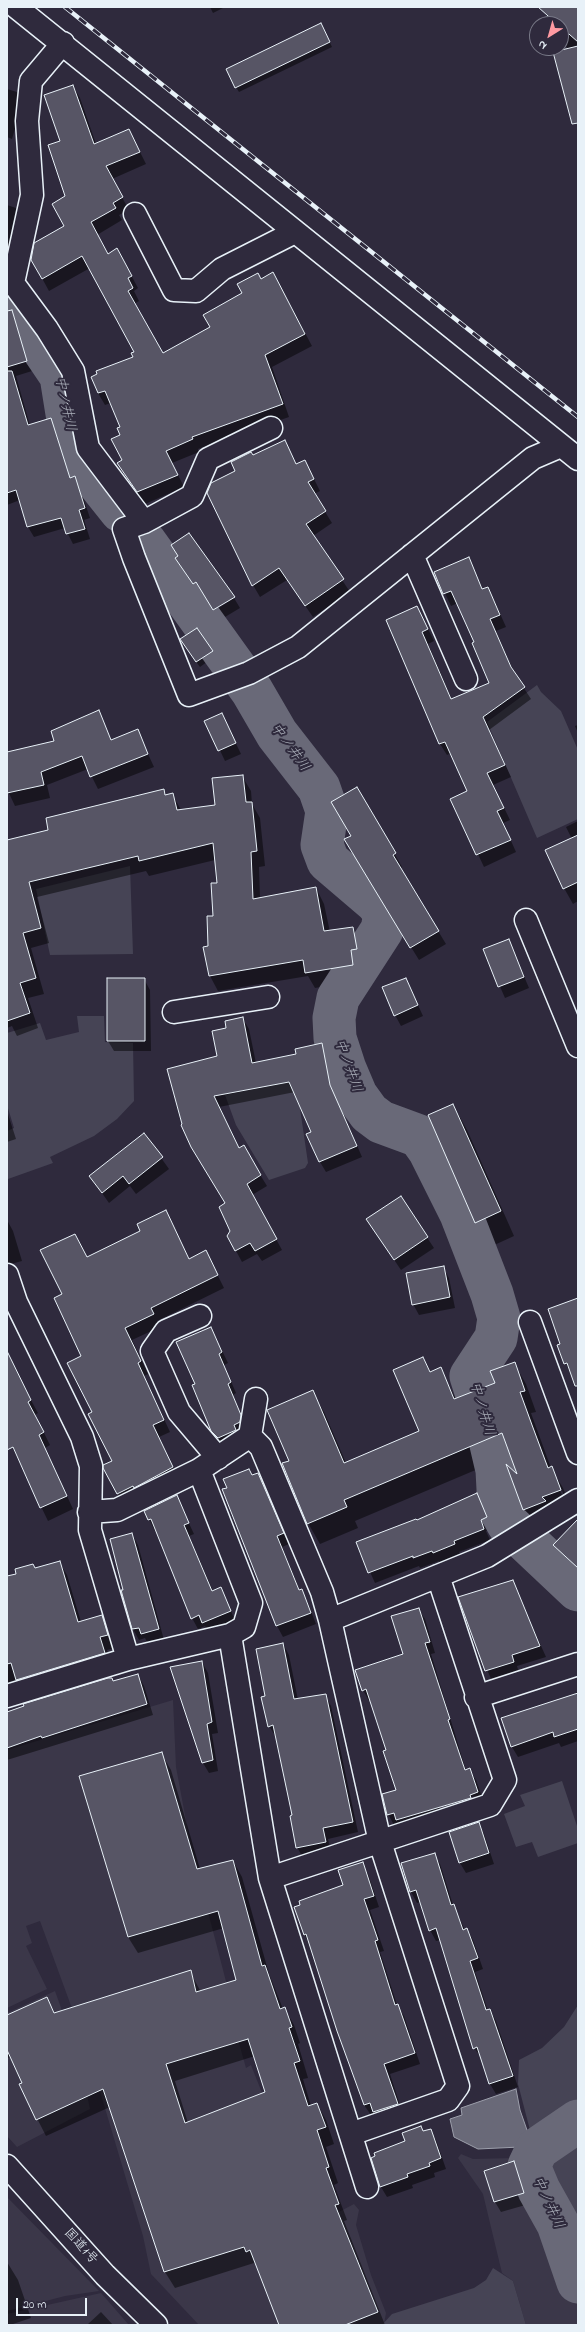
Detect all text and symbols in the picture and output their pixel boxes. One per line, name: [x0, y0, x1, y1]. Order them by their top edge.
north arrow: [529, 16, 569, 56]
text: N: [535, 36, 550, 53]
water label: 中ノ井川: [50, 375, 78, 433]
water label: 中ノ井川: [266, 720, 312, 776]
water label: 中ノ井川: [330, 1037, 364, 1095]
water label: 中ノ井川: [465, 1380, 497, 1438]
water label: 中ノ井川: [528, 2174, 566, 2232]
street label: 国道1号: [60, 2226, 100, 2268]
scale bar: [18, 2290, 89, 2316]
text: 20 m: [23, 2296, 46, 2314]

